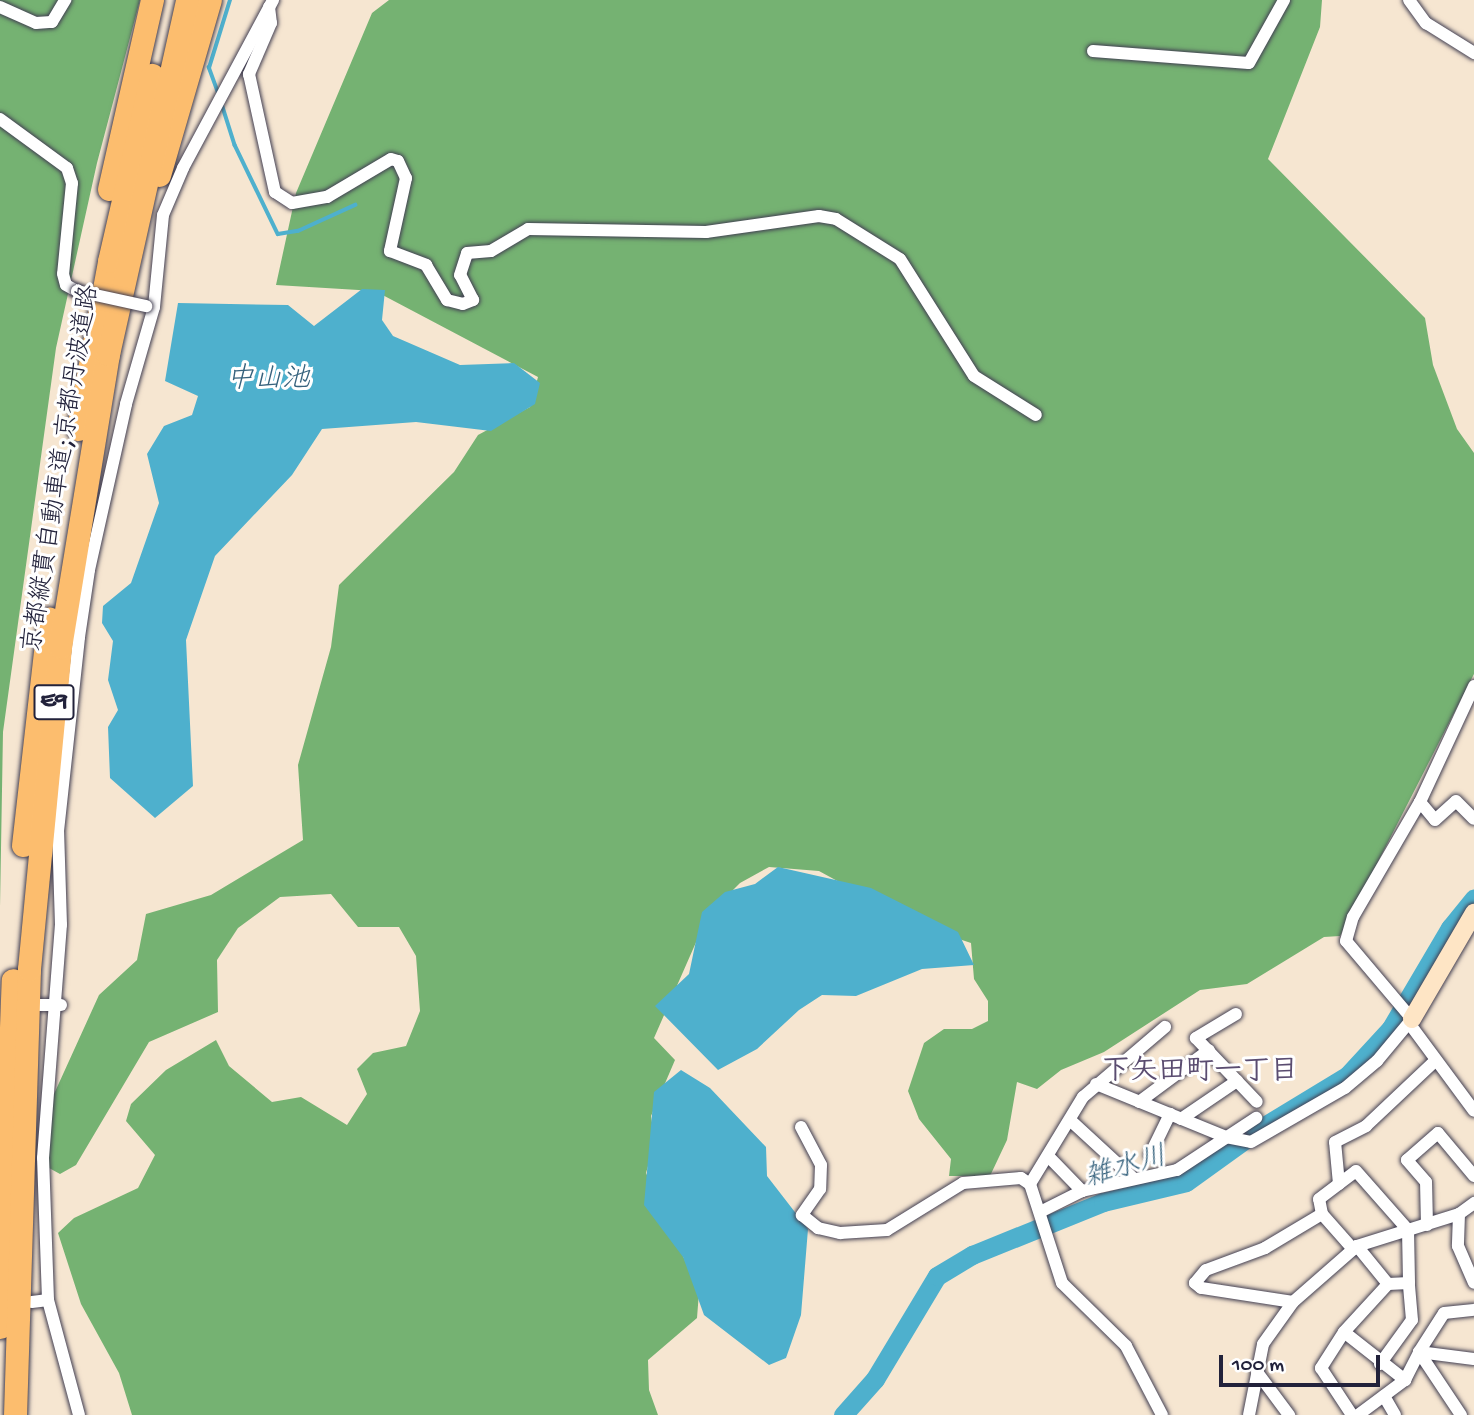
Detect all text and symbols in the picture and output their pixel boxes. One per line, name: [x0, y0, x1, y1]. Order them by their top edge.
street label: 京都縦貫自動車道;京都丹波道路: [18, 283, 108, 655]
water label: 中山池: [226, 364, 310, 398]
road number: E9: [33, 682, 75, 722]
district label: 下矢田町一丁目: [1102, 1056, 1298, 1090]
water label: 雑水川: [1081, 1141, 1171, 1197]
scale bar: [1222, 1342, 1383, 1386]
text: 100 m: [1232, 1354, 1284, 1379]

